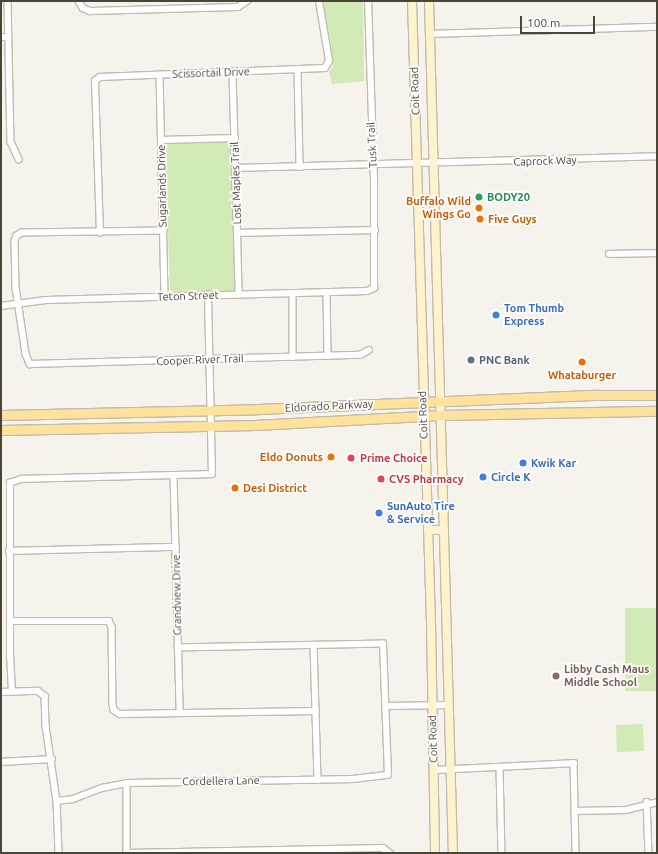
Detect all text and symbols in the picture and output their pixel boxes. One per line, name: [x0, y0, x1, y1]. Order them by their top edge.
scale bar: [522, 8, 597, 34]
text: 100 m: [527, 16, 560, 29]
street label: Scissortail Drive: [172, 65, 250, 81]
street label: Coit Road: [408, 67, 422, 115]
street label: Tusk Trail: [364, 122, 380, 168]
street label: Lost Maples Trail: [228, 141, 244, 225]
street label: Sugarlands Drive: [155, 145, 169, 227]
street label: Caprock Way: [513, 153, 577, 169]
place label: BODY20: [487, 190, 530, 204]
marker: BODY20: [474, 192, 484, 202]
place label: Buffalo Wild Wings Go: [406, 195, 471, 221]
marker: Buffalo Wild Wings Go: [474, 203, 484, 213]
place label: Five Guys: [488, 212, 537, 226]
marker: Five Guys: [475, 214, 485, 224]
street label: Teton Street: [157, 288, 219, 304]
place label: Tom Thumb Express: [504, 302, 564, 328]
marker: Tom Thumb Express: [491, 310, 501, 320]
street label: Cooper River Trail: [156, 352, 244, 368]
place label: PNC Bank: [479, 353, 530, 367]
marker: PNC Bank: [466, 355, 476, 365]
marker: Whataburger: [577, 357, 587, 367]
place label: Whataburger: [548, 368, 616, 382]
street label: Coit Road: [416, 391, 430, 439]
street label: Eldorado Parkway: [284, 397, 374, 415]
place label: Eldo Donuts: [260, 450, 323, 464]
place label: Prime Choice: [360, 451, 428, 465]
marker: Eldo Donuts: [326, 452, 336, 462]
marker: Prime Choice: [345, 452, 357, 464]
place label: Kwik Kar: [531, 456, 576, 470]
marker: Kwik Kar: [518, 458, 528, 468]
place label: Circle K: [491, 470, 531, 484]
place label: CVS Pharmacy: [389, 472, 463, 486]
marker: Circle K: [478, 472, 488, 482]
marker: CVS Pharmacy: [376, 474, 386, 484]
place label: Desi District: [243, 481, 307, 495]
marker: Desi District: [230, 483, 240, 493]
place label: SunAuto Tire & Service: [387, 500, 455, 526]
marker: SunAuto Tire & Service: [374, 508, 384, 518]
street label: Grandview Drive: [170, 554, 184, 636]
place label: Libby Cash Maus Middle School: [564, 663, 649, 689]
marker: Libby Cash Maus Middle School: [551, 671, 561, 681]
street label: Coit Road: [426, 715, 440, 763]
street label: Cordellera Lane: [182, 774, 260, 788]

